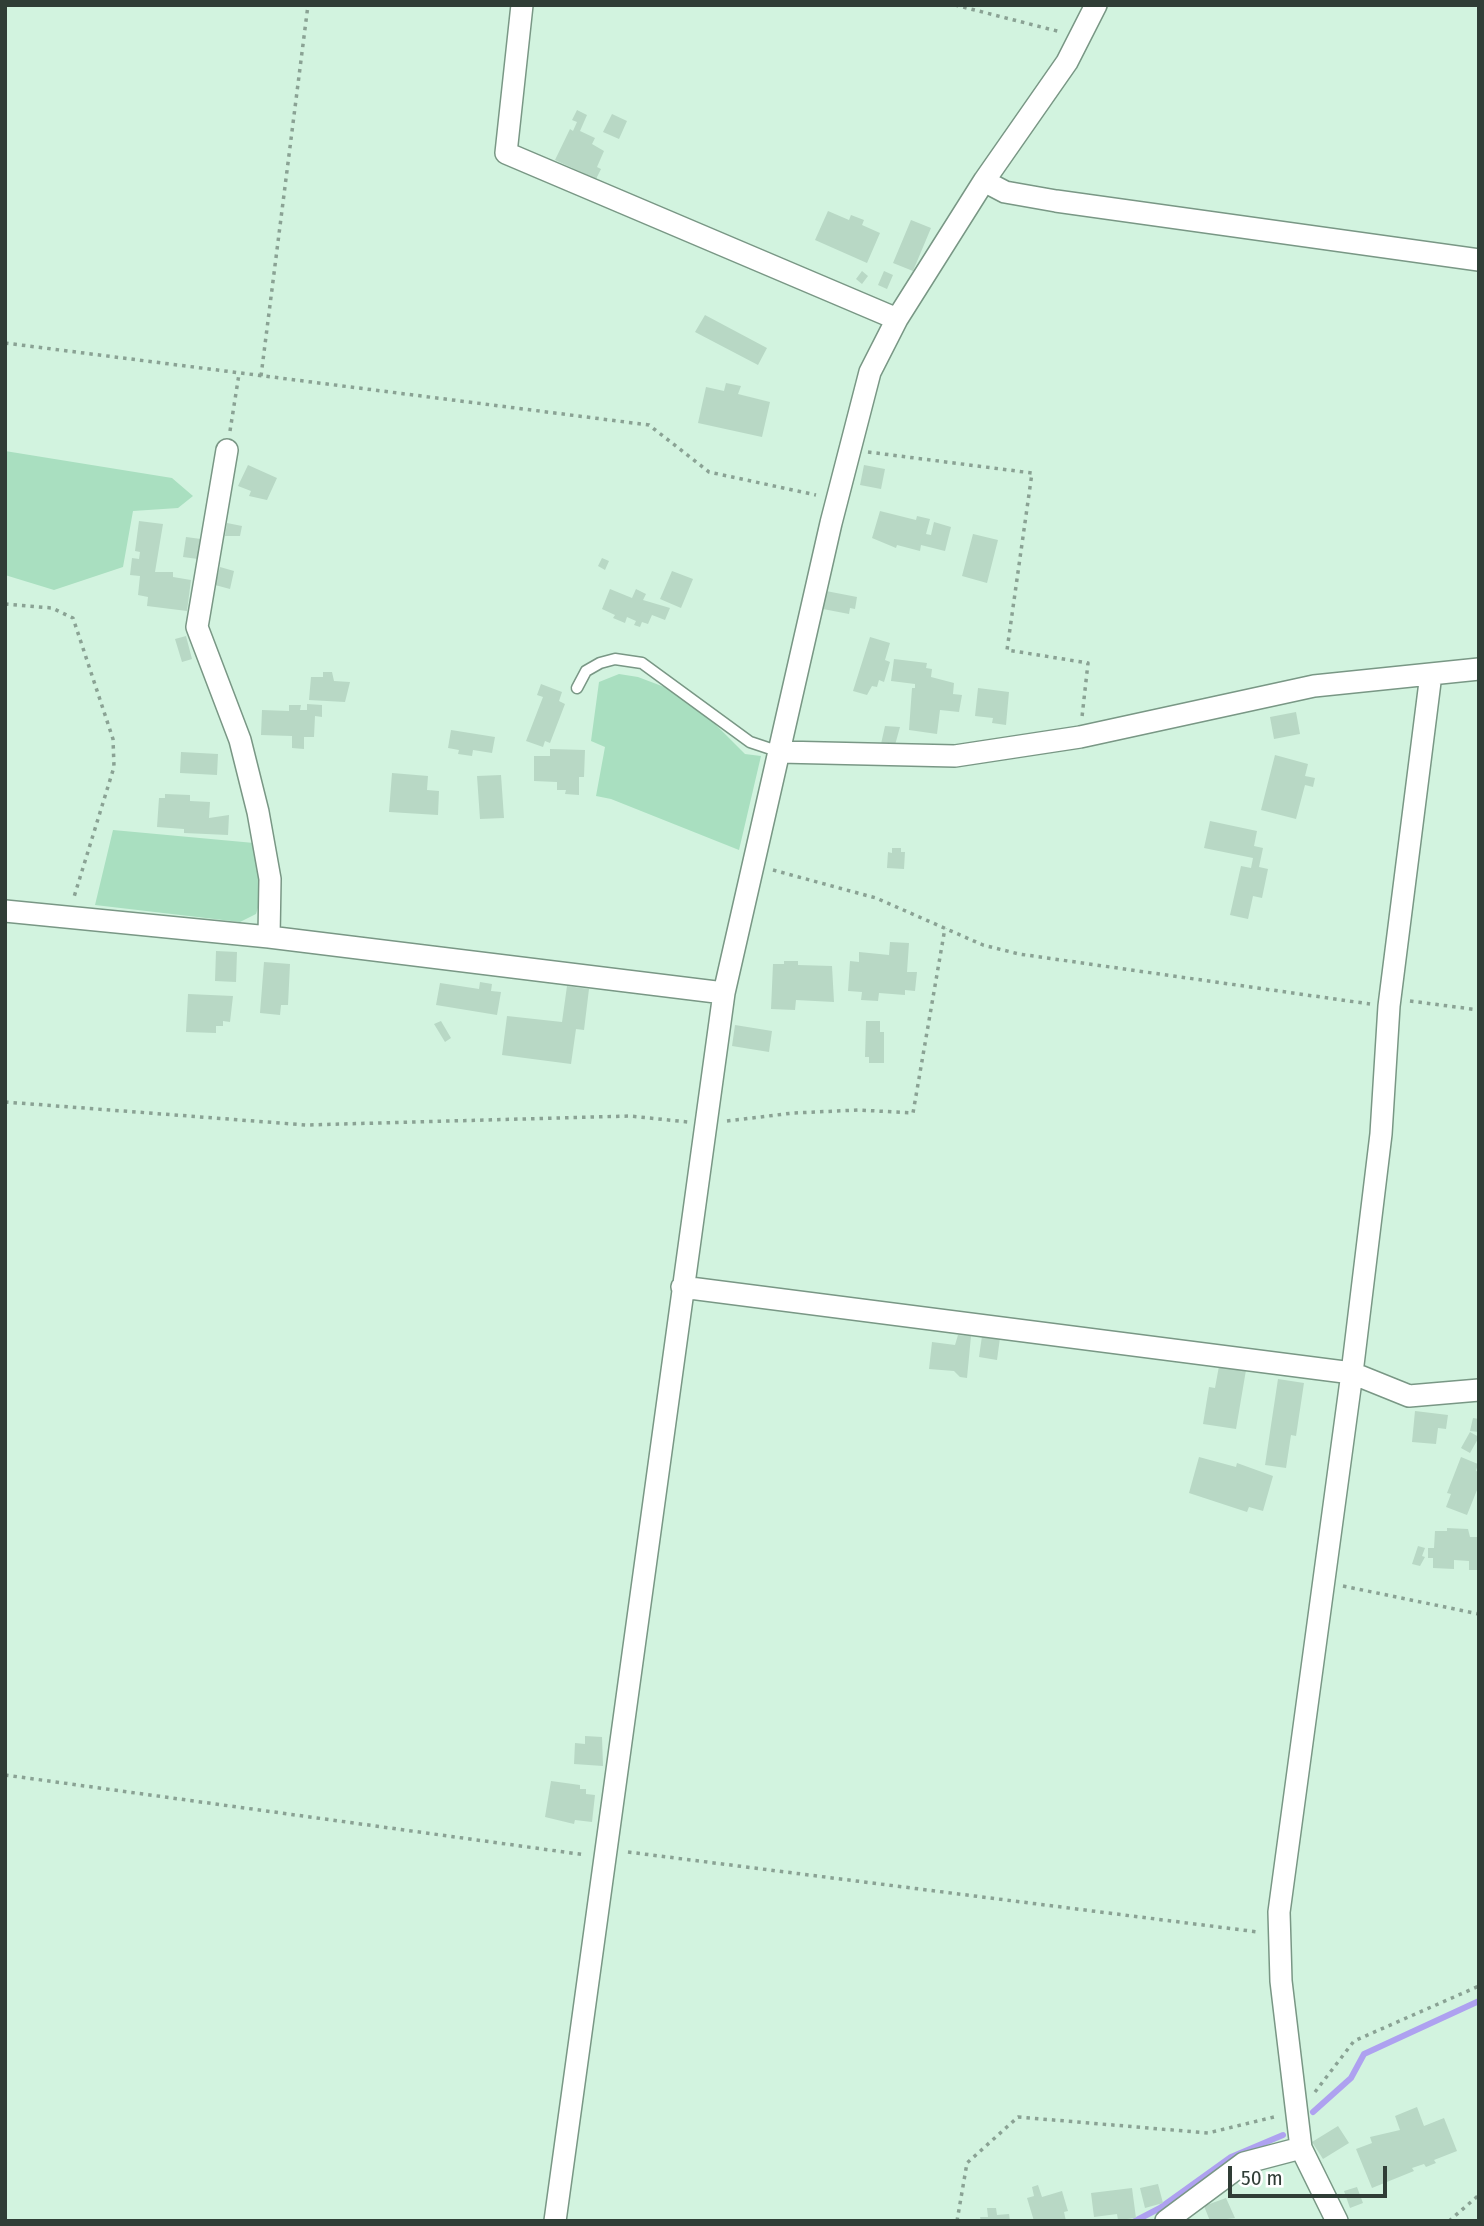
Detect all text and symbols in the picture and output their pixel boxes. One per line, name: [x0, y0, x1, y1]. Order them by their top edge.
scale bar: [1232, 2152, 1391, 2196]
text: 50 m: [1241, 2165, 1283, 2191]

